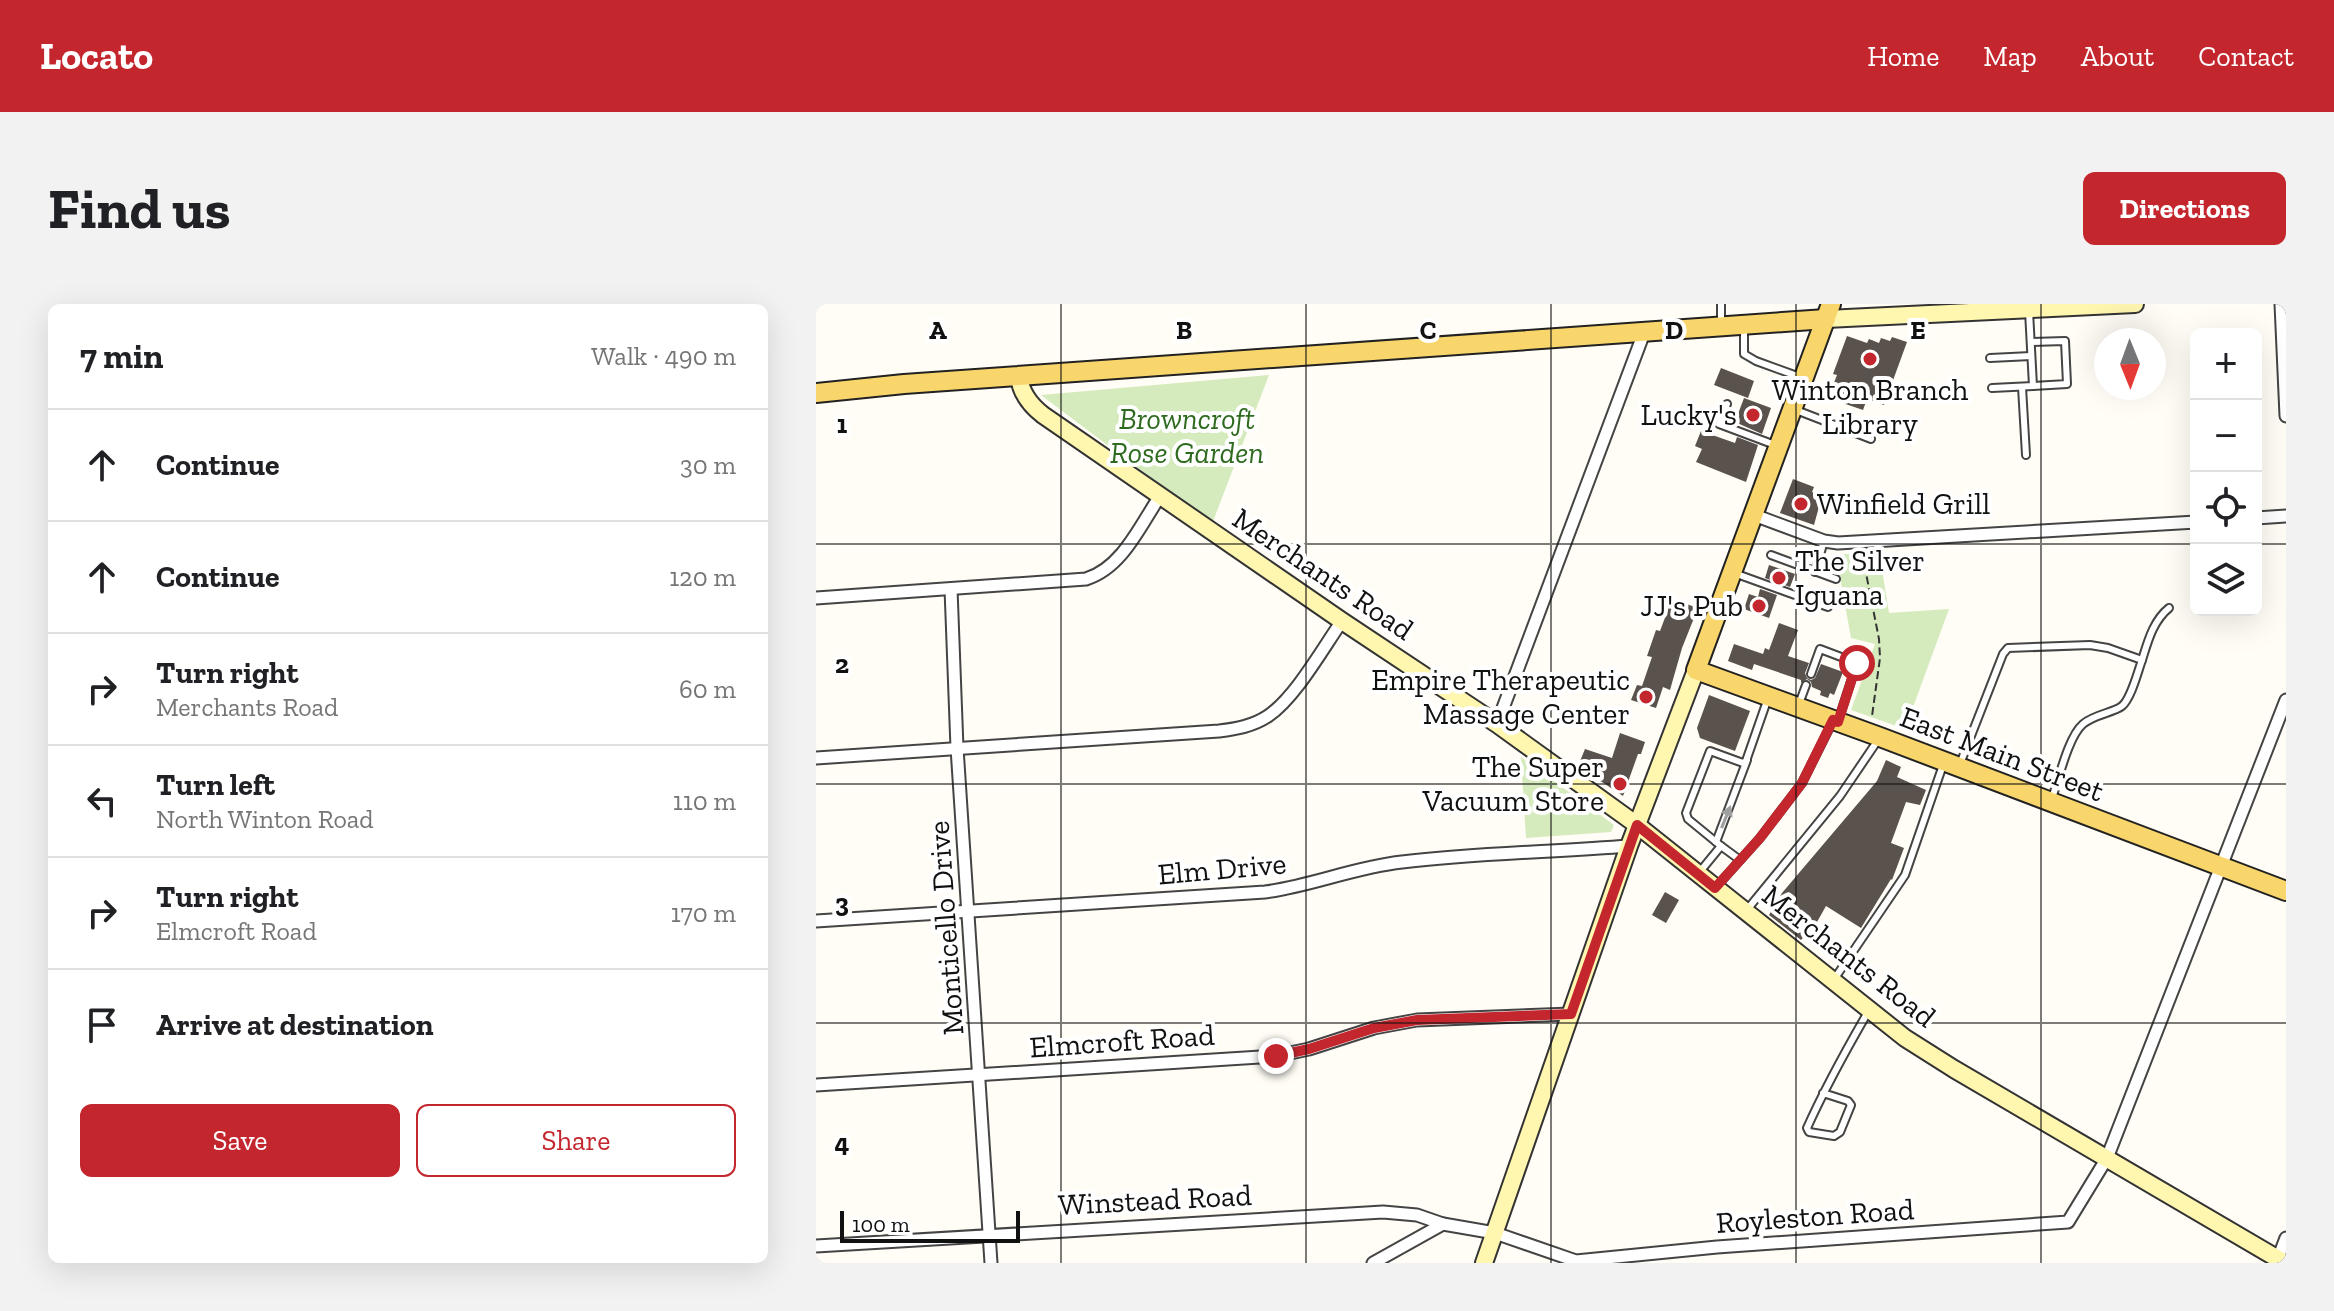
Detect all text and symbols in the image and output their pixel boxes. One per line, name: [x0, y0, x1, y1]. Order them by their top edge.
text: Locato: [40, 33, 153, 79]
text: Home: [1867, 40, 1939, 73]
text: Map: [1983, 40, 2037, 73]
text: About: [2081, 40, 2154, 73]
text: Contact: [2198, 40, 2294, 73]
button: Directions: [2083, 172, 2286, 245]
text: Find us: [48, 175, 231, 242]
text: A: [929, 314, 947, 346]
text: B: [1176, 314, 1192, 346]
text: C: [1420, 314, 1436, 346]
text: D: [1665, 314, 1683, 346]
text: E: [1910, 314, 1926, 346]
north arrow: [2094, 328, 2166, 400]
map controls: [2190, 328, 2262, 616]
button: +: [2190, 328, 2262, 400]
text: 7 min: [80, 336, 163, 377]
text: Walk · 490 m: [591, 340, 736, 372]
marker: Winton Branch Library: [1861, 350, 1879, 368]
place label: Winton Branch Library: [1772, 372, 1969, 442]
place label: Lucky's: [1640, 397, 1737, 433]
button: −: [2190, 400, 2262, 472]
park label: Browncroft Rose Garden: [1110, 401, 1264, 471]
marker: Lucky's: [1744, 406, 1762, 424]
text: 1: [837, 408, 848, 440]
icon: ahead: [80, 443, 124, 487]
text: Continue: [156, 447, 280, 483]
text: 30 m: [680, 449, 736, 481]
button: locate: [2190, 472, 2262, 544]
place label: Winfield Grill: [1817, 486, 1990, 522]
marker: Winfield Grill: [1792, 495, 1810, 513]
street label: Merchants Road: [1226, 500, 1421, 648]
place label: The Silver Iguana: [1795, 543, 1925, 613]
button: layers: [2190, 544, 2262, 616]
icon: ahead: [80, 555, 124, 599]
text: Continue: [156, 559, 280, 595]
text: 120 m: [669, 561, 736, 593]
marker: The Silver Iguana: [1770, 569, 1788, 587]
place label: JJ's Pub: [1640, 588, 1743, 624]
marker: JJ's Pub: [1750, 597, 1768, 615]
route start: [1839, 645, 1875, 681]
text: 2: [835, 648, 849, 680]
text: Turn right: [156, 655, 298, 691]
place label: Empire Therapeutic Massage Center: [1371, 662, 1630, 732]
icon: right: [80, 667, 124, 711]
text: 60 m: [679, 673, 736, 705]
marker: Empire Therapeutic Massage Center: [1637, 688, 1655, 706]
text: Merchants Road: [156, 691, 338, 723]
street label: East Main Street: [1895, 699, 2109, 809]
place label: The Super Vacuum Store: [1422, 749, 1604, 819]
text: Turn left: [156, 767, 275, 803]
marker: The Super Vacuum Store: [1611, 775, 1629, 793]
icon: left: [80, 779, 124, 823]
text: 110 m: [673, 785, 736, 817]
text: North Winton Road: [156, 803, 374, 835]
one-way arrow: [1720, 805, 1733, 829]
street label: Monticello Drive: [921, 820, 971, 1036]
street label: Elm Drive: [1156, 845, 1288, 893]
street label: Merchants Road: [1755, 877, 1943, 1035]
text: Turn right: [156, 879, 298, 915]
text: 3: [835, 887, 849, 919]
icon: right: [80, 891, 124, 935]
text: 170 m: [671, 897, 736, 929]
text: Elmcroft Road: [156, 915, 317, 947]
icon: arrive: [80, 1003, 124, 1047]
text: Arrive at destination: [156, 1007, 433, 1043]
street label: Elmcroft Road: [1028, 1017, 1216, 1065]
route end: [1258, 1038, 1294, 1074]
button: Save: [80, 1104, 400, 1177]
button: Share: [416, 1104, 736, 1177]
text: 4: [835, 1127, 850, 1159]
street label: Winstead Road: [1057, 1177, 1253, 1223]
street label: Royleston Road: [1715, 1191, 1916, 1241]
scale bar: [840, 1207, 1020, 1243]
text: 100 m: [852, 1211, 910, 1238]

